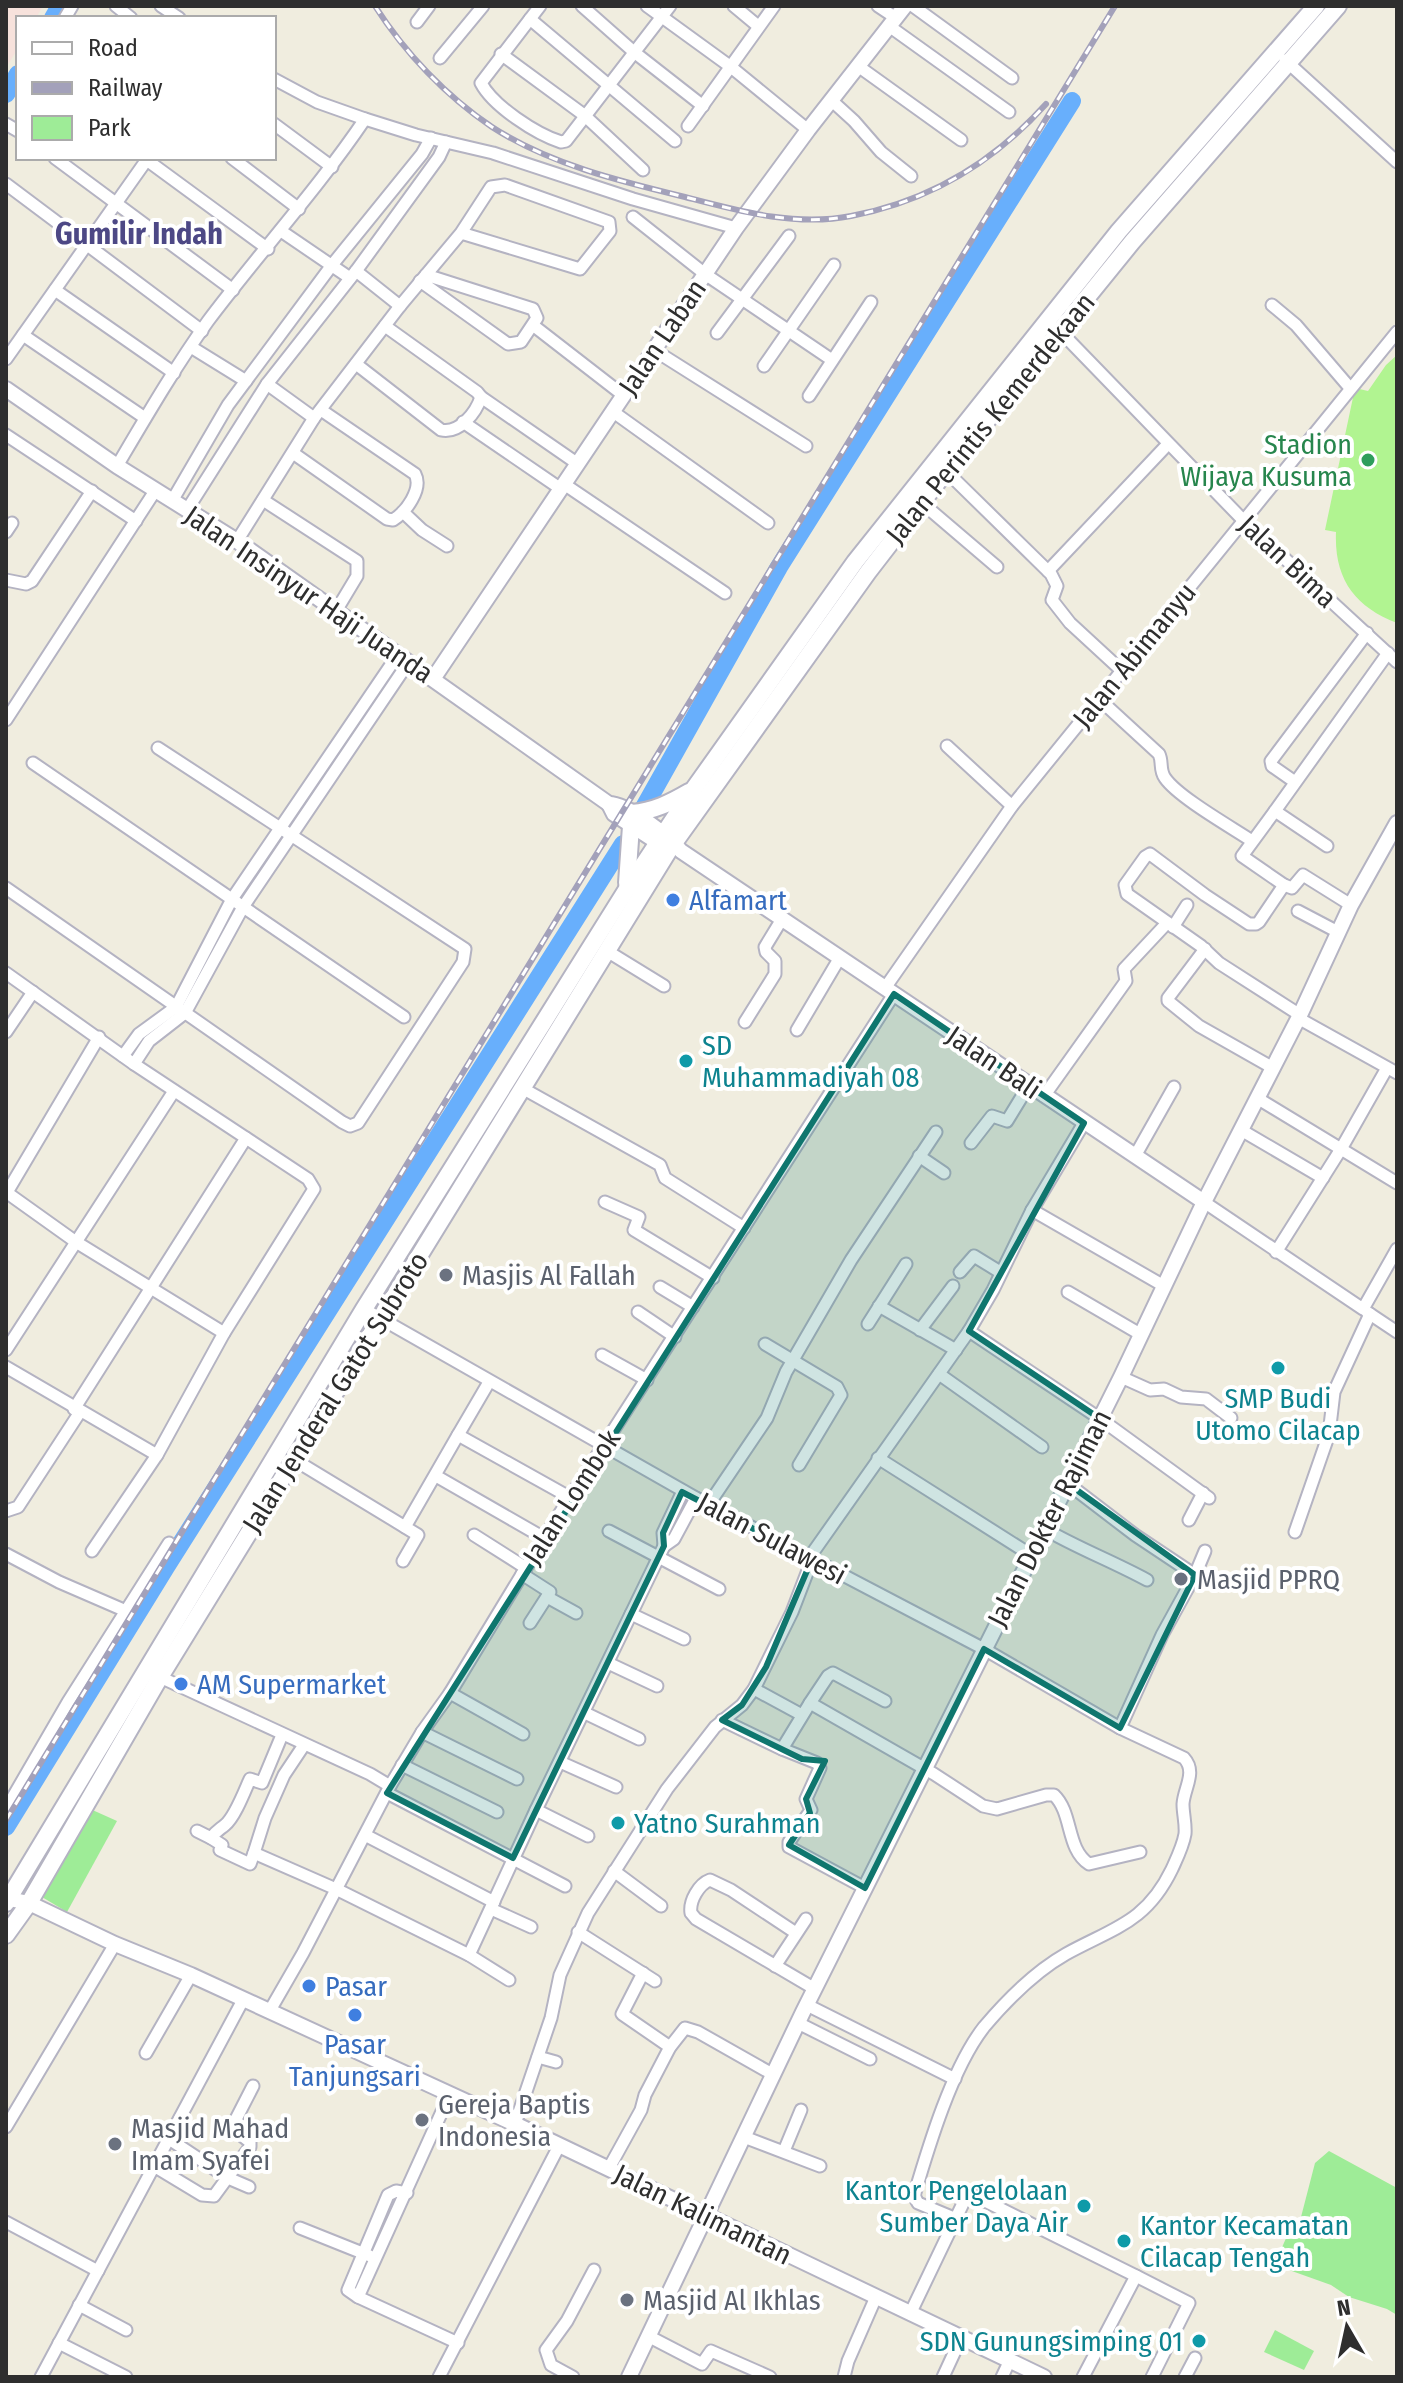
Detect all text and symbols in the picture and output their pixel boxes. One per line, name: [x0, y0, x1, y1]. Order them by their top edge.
legend: [16, 16, 276, 160]
text: Road: [88, 34, 138, 62]
text: Railway: [88, 74, 163, 102]
text: Park: [88, 114, 131, 142]
district label: Gumilir Indah: [55, 216, 223, 252]
street label: Jalan Laban: [612, 273, 713, 401]
street label: Jalan Perintis Kemerdekaan: [879, 286, 1102, 551]
place label: Stadion Wijaya Kusuma: [1180, 428, 1352, 493]
marker: Stadion Wijaya Kusuma: [1359, 451, 1377, 469]
street label: Jalan Insinyur Haji Juanda: [178, 499, 439, 690]
street label: Jalan Bima: [1232, 508, 1343, 615]
street label: Jalan Abimanyu: [1066, 576, 1203, 734]
place label: Alfamart: [689, 884, 788, 917]
marker: Alfamart: [664, 891, 682, 909]
street label: Jalan Bali: [940, 1019, 1047, 1106]
place label: SD Muhammadiyah 08: [702, 1029, 920, 1094]
marker: SD Muhammadiyah 08: [677, 1052, 695, 1070]
street label: Jalan Jenderal Gatot Subroto: [235, 1246, 435, 1539]
place label: Masjis Al Fallah: [462, 1259, 636, 1292]
marker: Masjis Al Fallah: [437, 1266, 455, 1284]
marker: SMP Budi Utomo Cilacap: [1269, 1359, 1287, 1377]
place label: SMP Budi Utomo Cilacap: [1195, 1382, 1361, 1447]
street label: Jalan Dokter Rajiman: [981, 1404, 1118, 1632]
street label: Jalan Lombok: [516, 1423, 628, 1571]
street label: Jalan Sulawesi: [692, 1485, 852, 1591]
place label: Masjid PPRQ: [1197, 1563, 1340, 1596]
marker: Masjid PPRQ: [1172, 1570, 1190, 1588]
place label: AM Supermarket: [197, 1668, 387, 1701]
marker: AM Supermarket: [172, 1675, 190, 1693]
place label: Yatno Surahman: [634, 1807, 821, 1840]
marker: Yatno Surahman: [609, 1814, 627, 1832]
place label: Pasar: [325, 1970, 387, 2003]
marker: Pasar: [300, 1977, 318, 1995]
marker: Pasar Tanjungsari: [346, 2006, 364, 2024]
place label: Pasar Tanjungsari: [289, 2028, 421, 2093]
place label: Gereja Baptis Indonesia: [438, 2088, 590, 2153]
marker: Gereja Baptis Indonesia: [413, 2111, 431, 2129]
place label: Masjid Mahad Imam Syafei: [131, 2112, 289, 2177]
marker: Masjid Mahad Imam Syafei: [106, 2135, 124, 2153]
street label: Jalan Kalimantan: [609, 2157, 797, 2272]
place label: Kantor Pengelolaan Sumber Daya Air: [845, 2174, 1068, 2239]
marker: Kantor Pengelolaan Sumber Daya Air: [1075, 2197, 1093, 2215]
place label: Kantor Kecamatan Cilacap Tengah: [1140, 2209, 1349, 2274]
marker: Kantor Kecamatan Cilacap Tengah: [1115, 2232, 1133, 2250]
place label: Masjid Al Ikhlas: [643, 2284, 821, 2317]
north arrow: [1307, 2287, 1387, 2367]
marker: Masjid Al Ikhlas: [618, 2291, 636, 2309]
text: N: [1335, 2293, 1353, 2322]
place label: SDN Gunungsimping 01: [920, 2325, 1183, 2358]
marker: SDN Gunungsimping 01: [1190, 2332, 1208, 2350]

